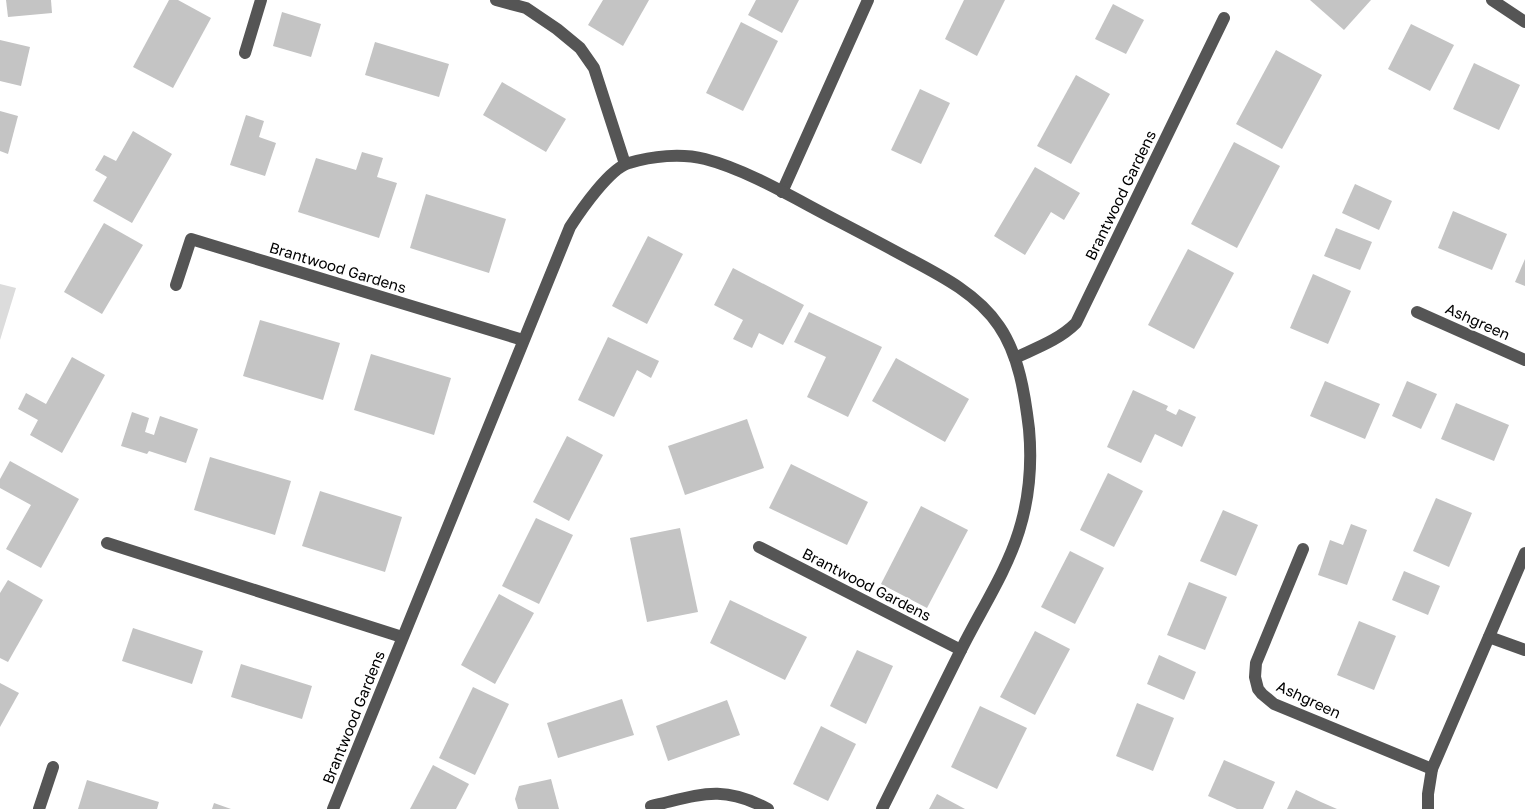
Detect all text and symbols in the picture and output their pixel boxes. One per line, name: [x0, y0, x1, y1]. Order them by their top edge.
street label: Brantwood Gardens: [1081, 127, 1159, 263]
street label: Brantwood Gardens: [267, 238, 409, 296]
street label: Ashgreen: [1443, 299, 1513, 343]
street label: Brantwood Gardens: [800, 544, 935, 624]
street label: Brantwood Gardens: [318, 648, 388, 786]
street label: Ashgreen: [1274, 676, 1344, 722]

